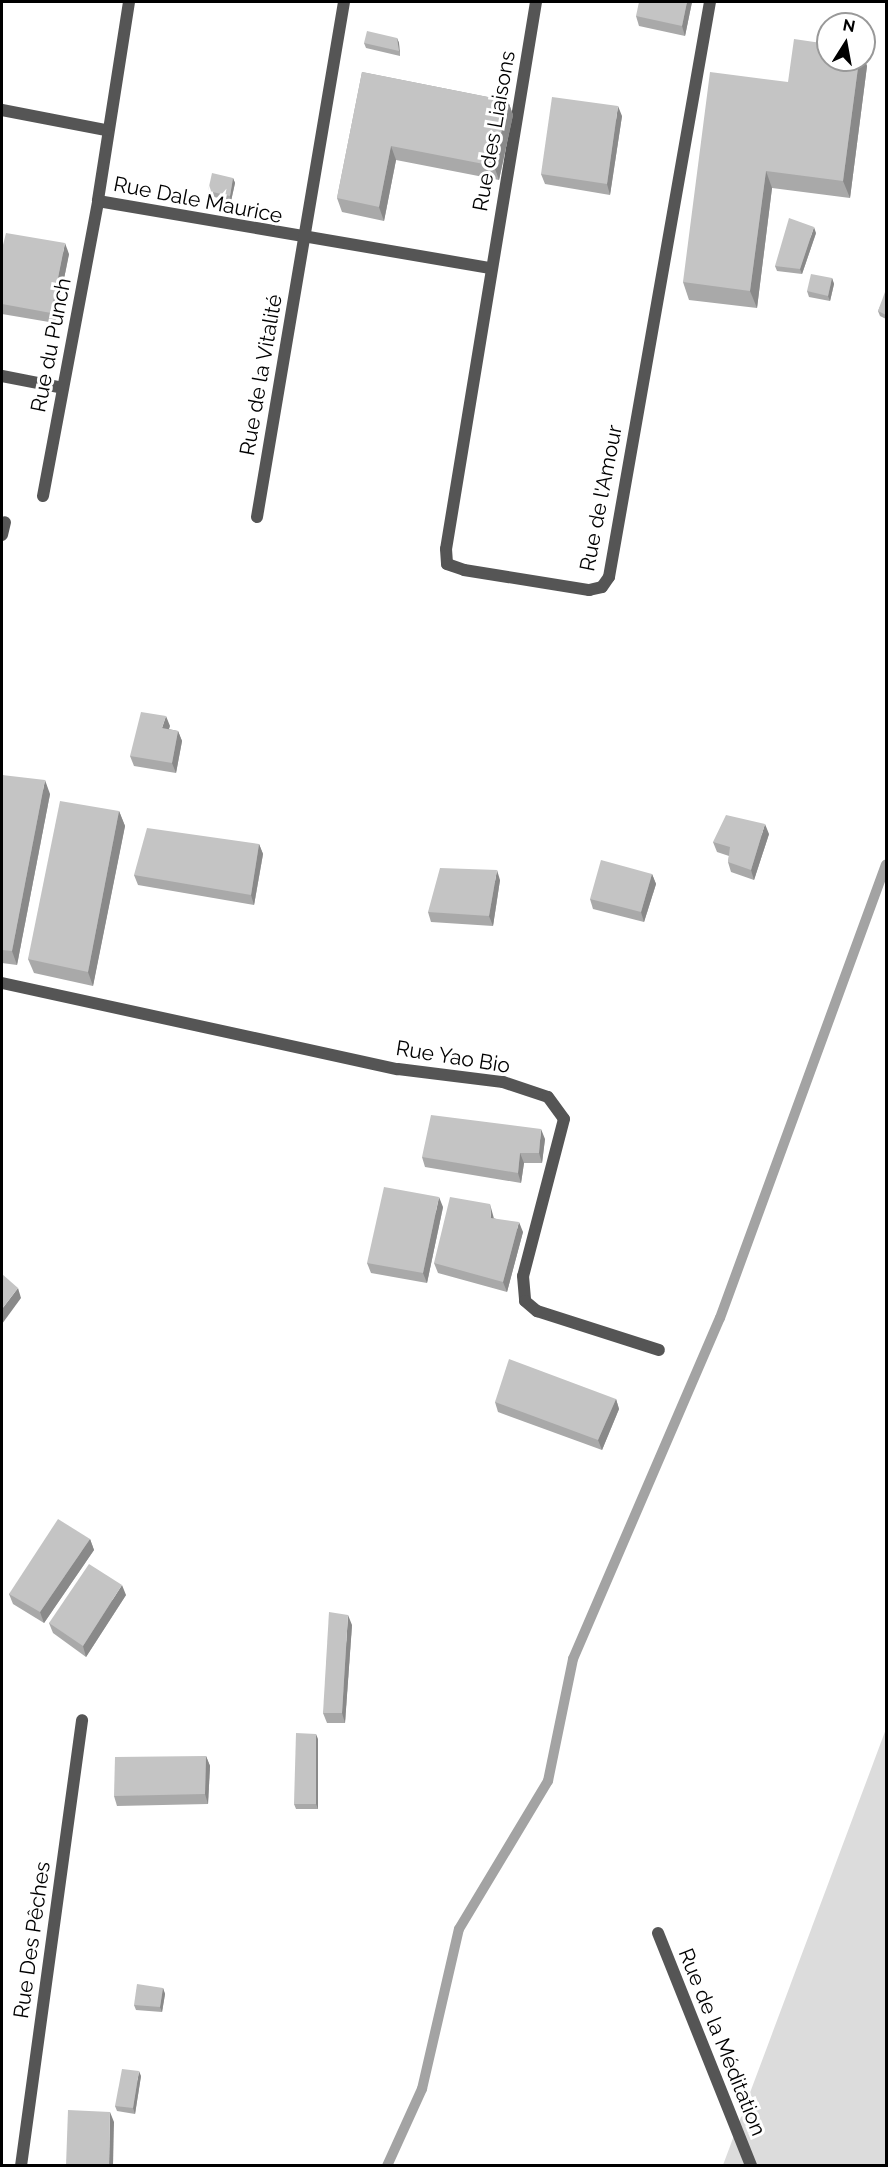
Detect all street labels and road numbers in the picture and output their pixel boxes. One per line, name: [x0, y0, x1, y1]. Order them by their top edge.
street label: Rue des Liaisons: [467, 49, 521, 213]
street label: Rue Dale Maurice: [111, 171, 285, 229]
street label: Rue du Punch: [26, 276, 76, 414]
street label: Rue de la Vitalité: [234, 292, 288, 458]
street label: Rue de l'Amour: [574, 423, 628, 573]
street label: Rue Yao Bio: [394, 1035, 512, 1079]
street label: Rue Des Pêches: [9, 1860, 55, 2020]
street label: Rue de la Méditation: [673, 1945, 771, 2139]

